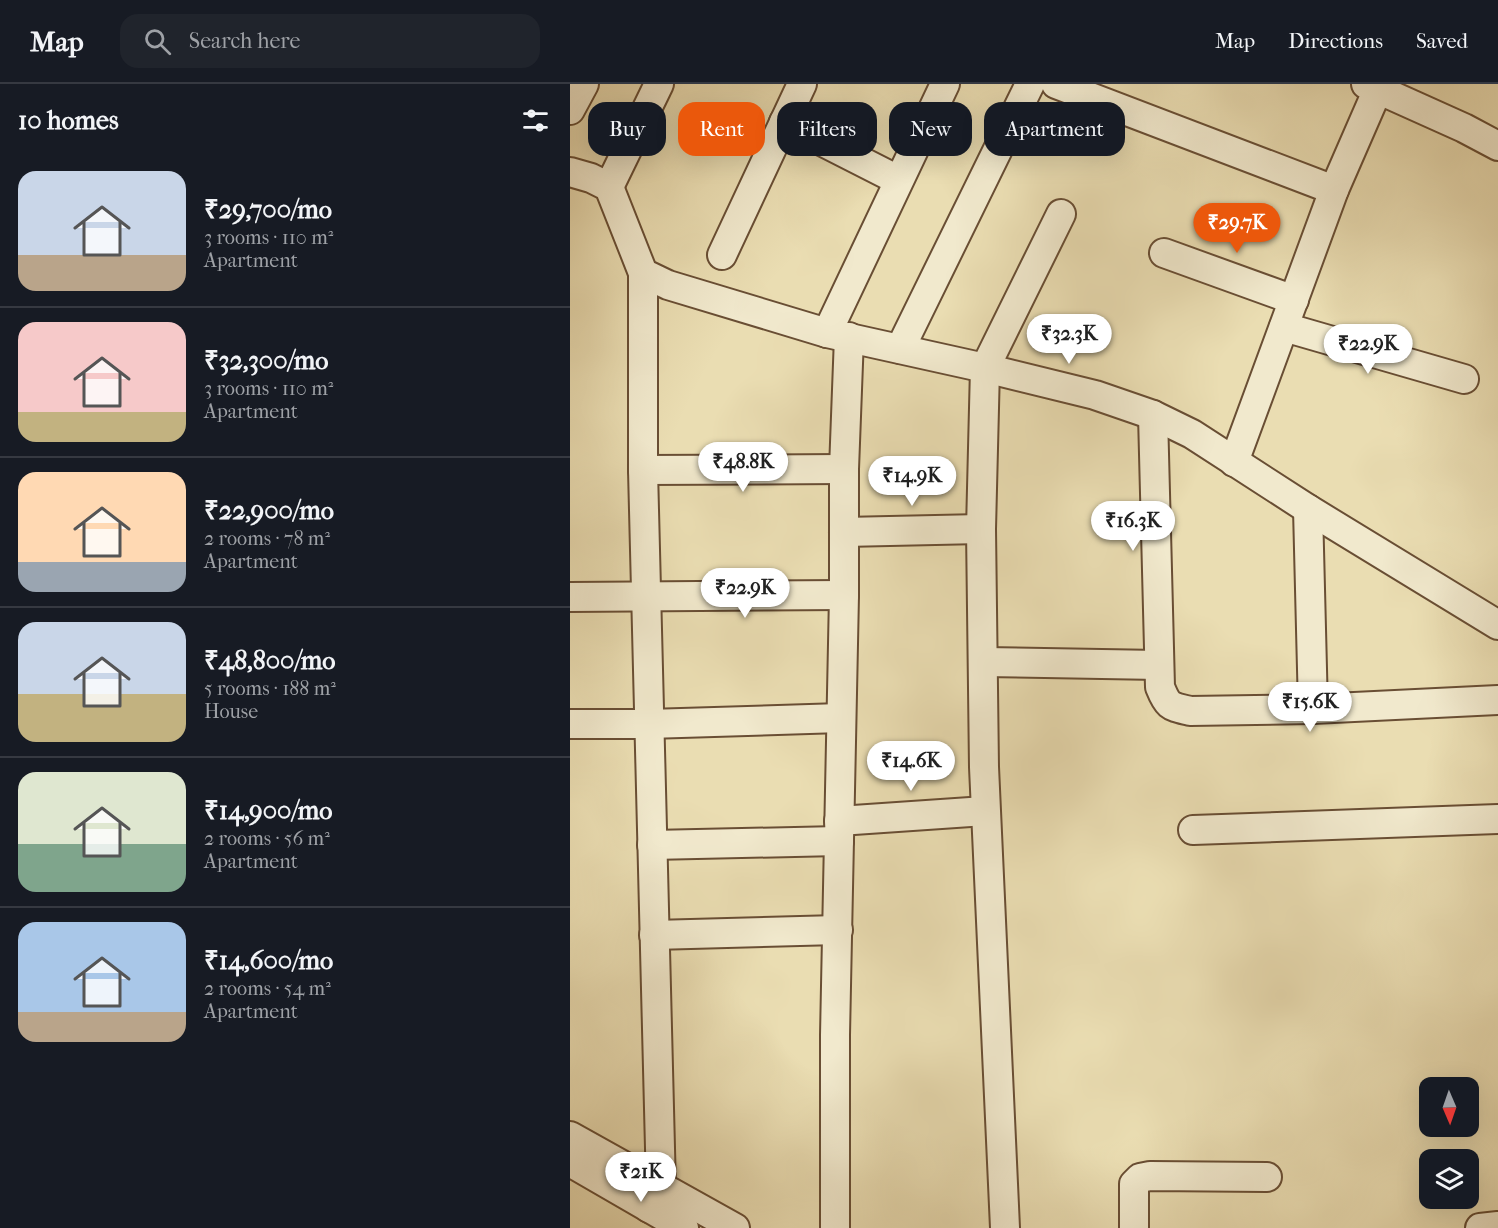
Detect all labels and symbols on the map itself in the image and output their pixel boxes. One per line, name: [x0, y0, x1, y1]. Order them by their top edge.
pin: ₹29.7K: [1188, 203, 1286, 254]
pin: ₹32.3K: [1020, 314, 1118, 365]
pin: ₹22.9K: [1319, 324, 1417, 375]
pin: ₹48.8K: [694, 442, 792, 493]
pin: ₹14.9K: [863, 456, 961, 507]
pin: ₹16.3K: [1084, 501, 1182, 552]
pin: ₹22.9K: [696, 568, 794, 619]
pin: ₹15.6K: [1261, 682, 1359, 733]
pin: ₹14.6K: [862, 741, 960, 792]
north arrow: [1419, 1077, 1479, 1137]
pin: ₹21K: [605, 1152, 677, 1203]

